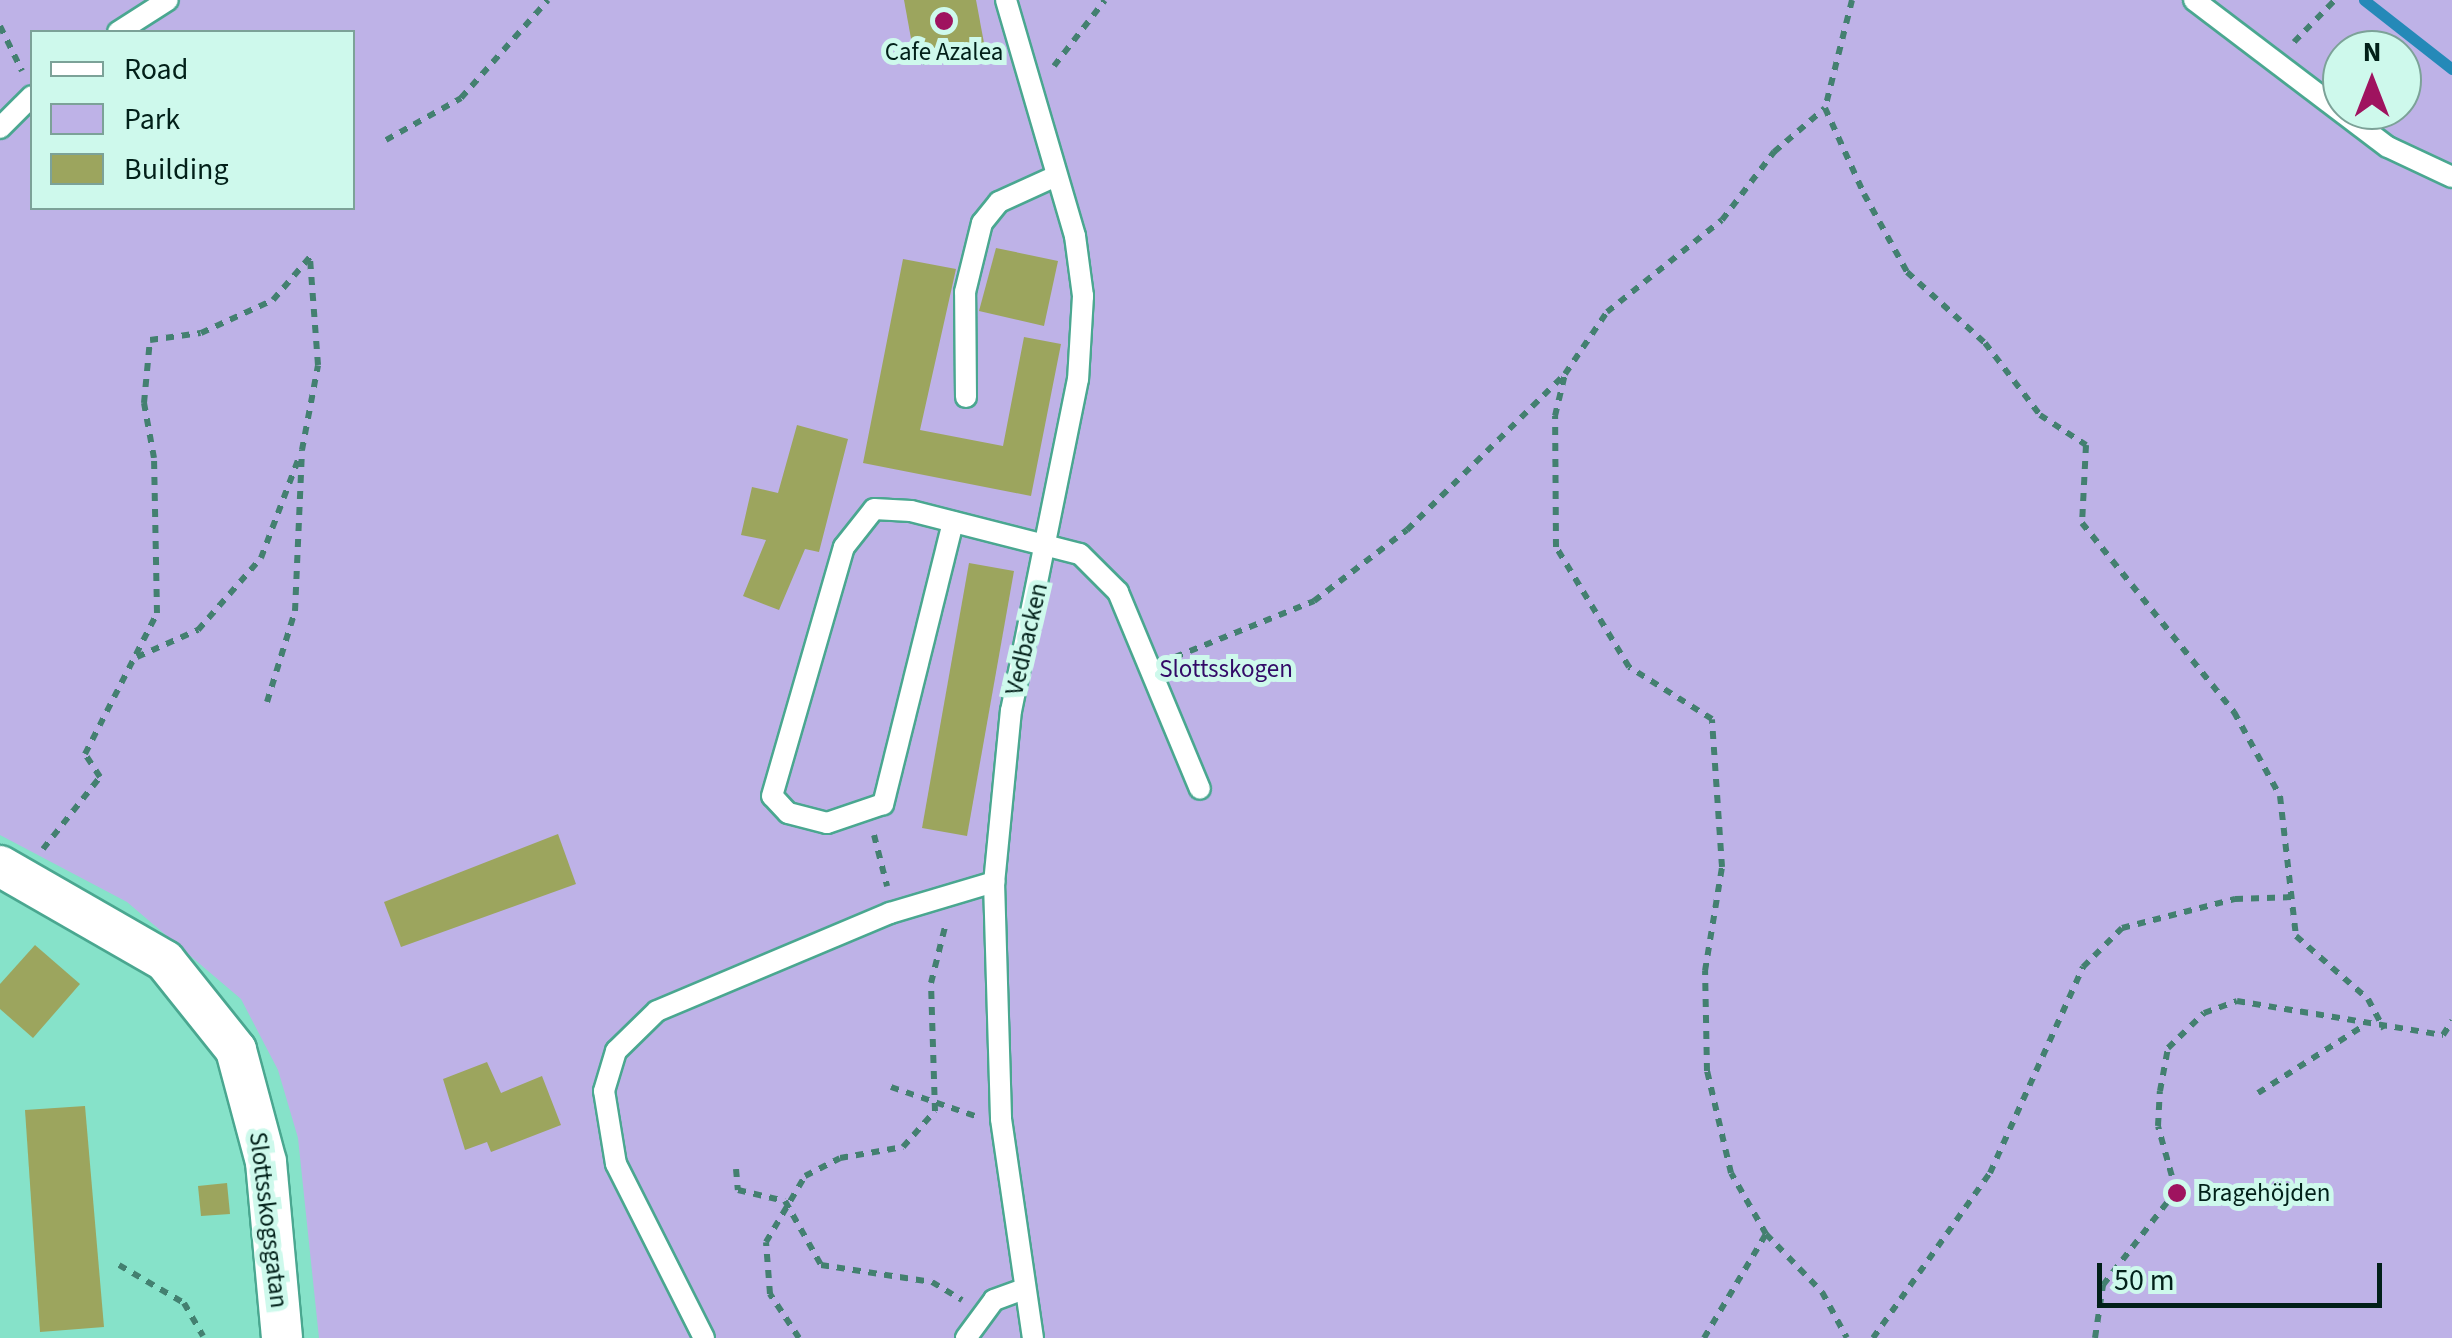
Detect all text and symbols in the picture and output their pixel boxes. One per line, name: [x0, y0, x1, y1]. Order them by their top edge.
marker: Cafe Azalea: [933, 10, 955, 32]
legend: [30, 30, 355, 210]
north arrow: [2322, 30, 2422, 130]
text: N: [2363, 32, 2381, 72]
place label: Cafe Azalea: [885, 37, 1003, 67]
text: Road: [124, 48, 188, 91]
text: Park: [124, 98, 180, 141]
text: Building: [124, 148, 229, 191]
street label: Vedbacken: [1000, 580, 1054, 698]
park label: Slottsskogen: [1159, 654, 1293, 684]
street label: Slottsskogsgatan: [242, 1130, 294, 1310]
place label: Bragehöjden: [2197, 1178, 2330, 1208]
marker: Bragehöjden: [2166, 1182, 2188, 1204]
scale bar: [2102, 1243, 2387, 1305]
text: 50 m: [2114, 1259, 2175, 1302]

